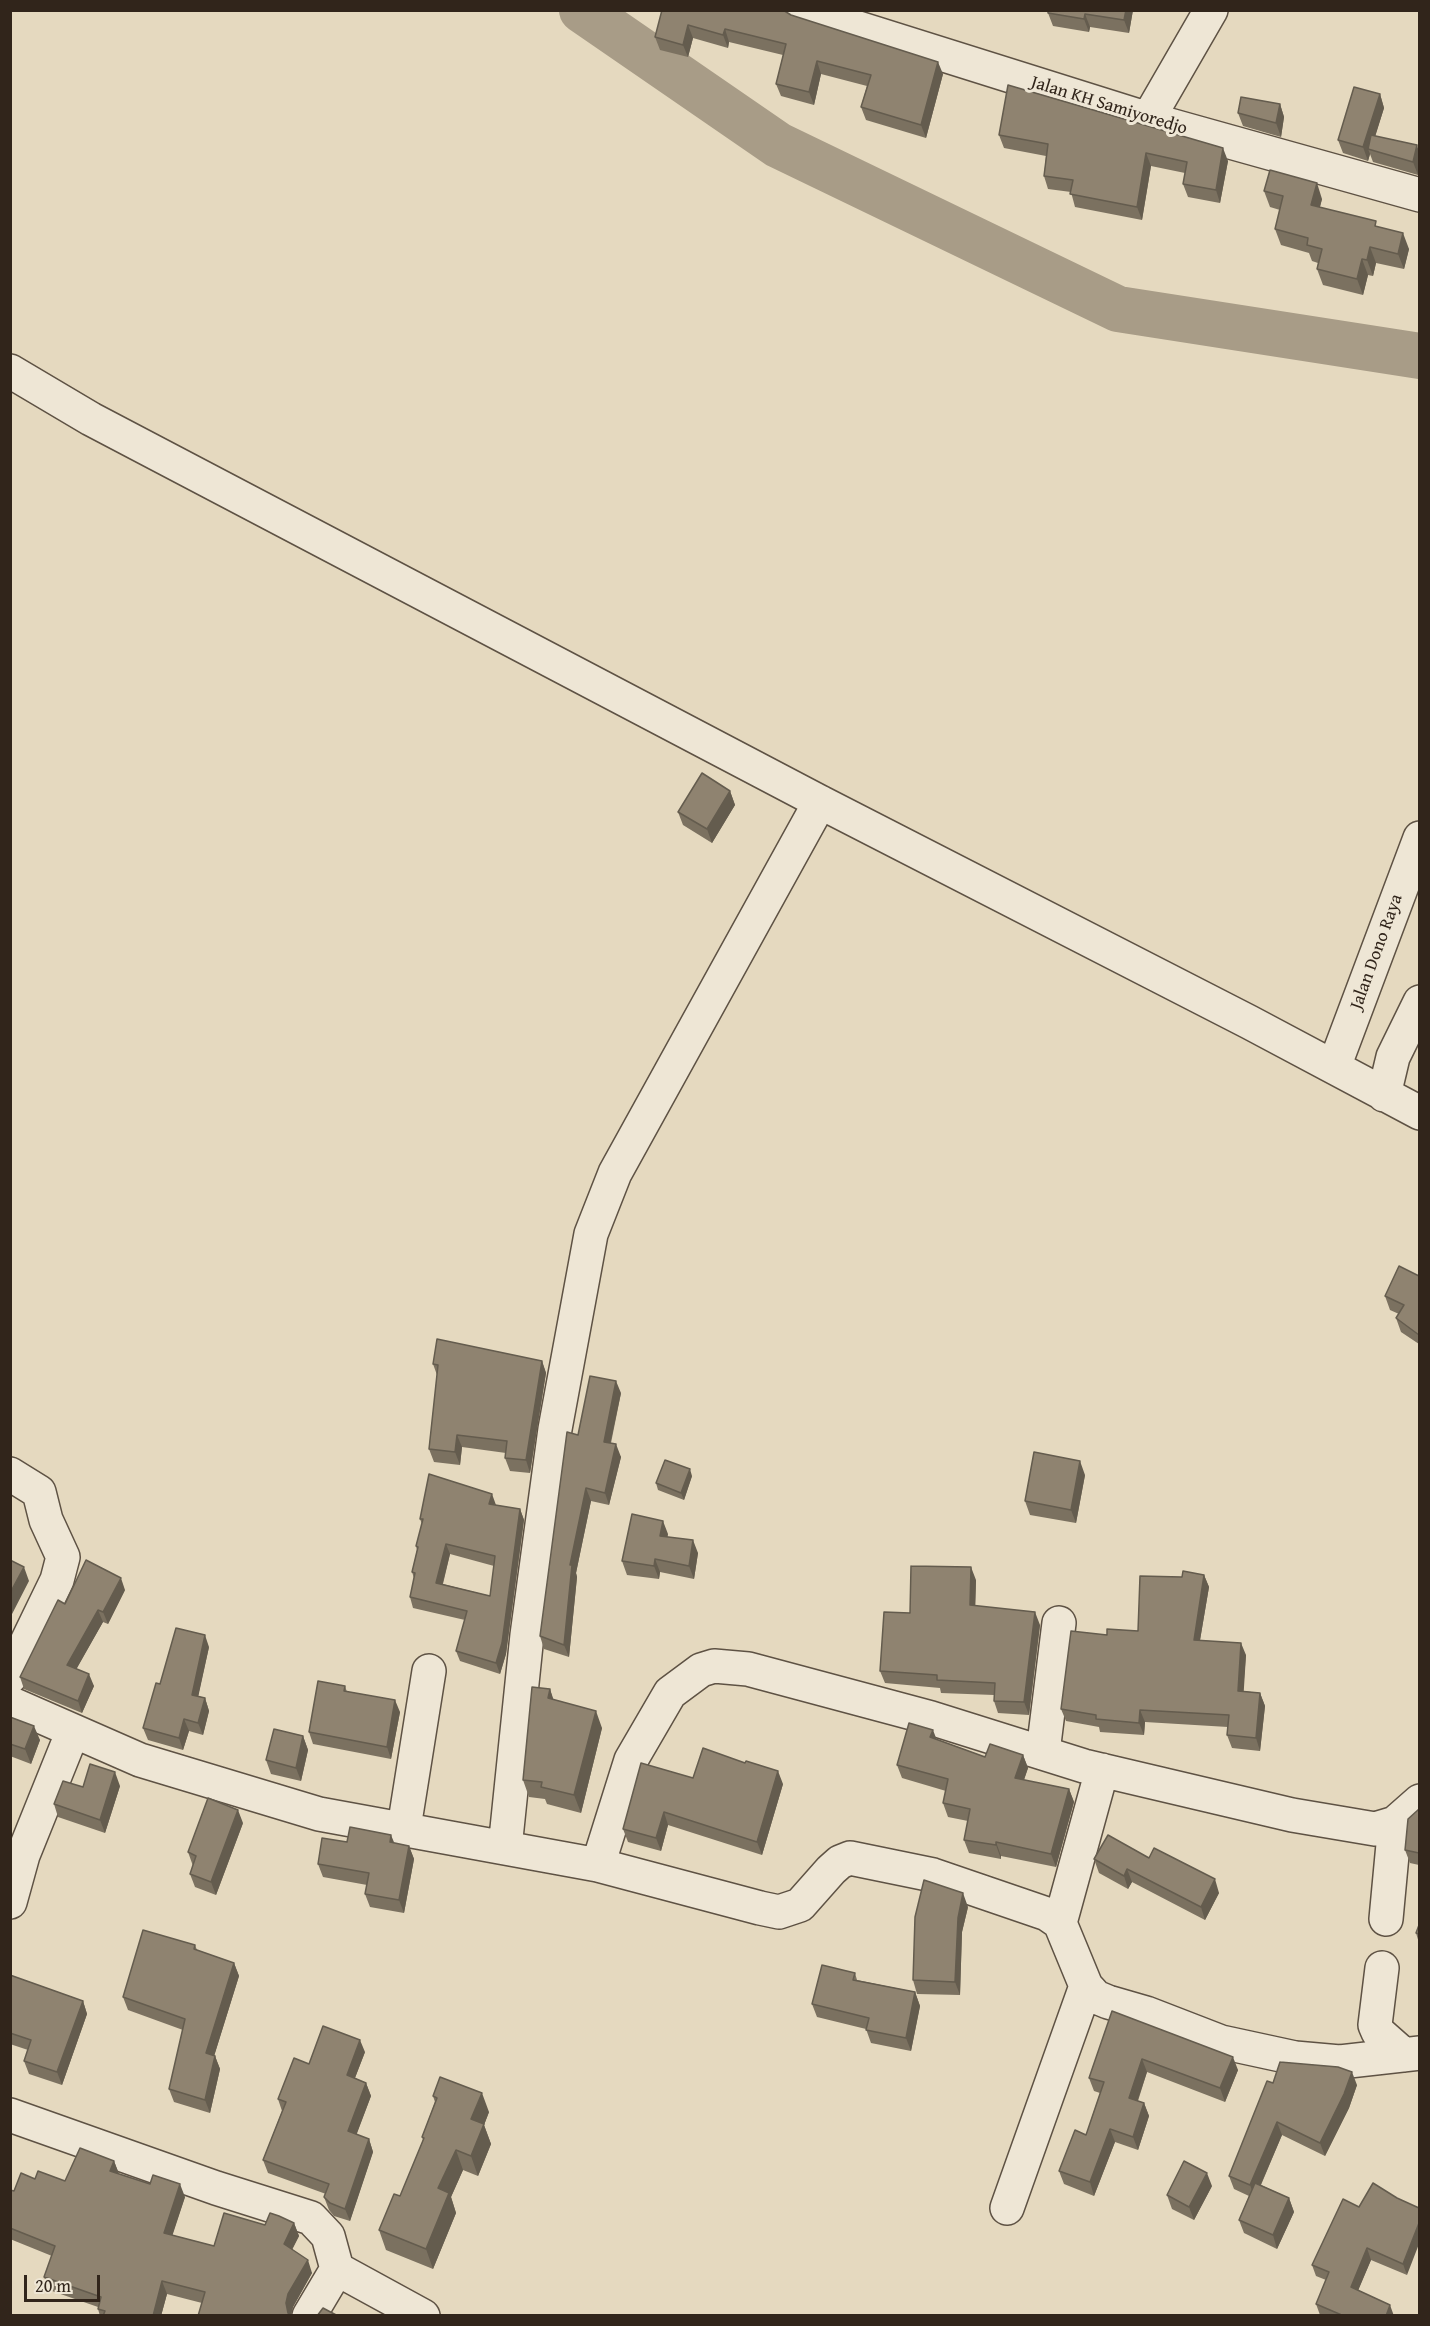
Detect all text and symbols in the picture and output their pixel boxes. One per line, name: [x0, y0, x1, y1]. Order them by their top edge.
street label: Jalan KH Samiyoredjo: [1028, 72, 1190, 140]
street label: Jalan Dono Raya: [1346, 891, 1408, 1013]
scale bar: [27, 2263, 104, 2301]
text: 20 m: [35, 2272, 71, 2299]

